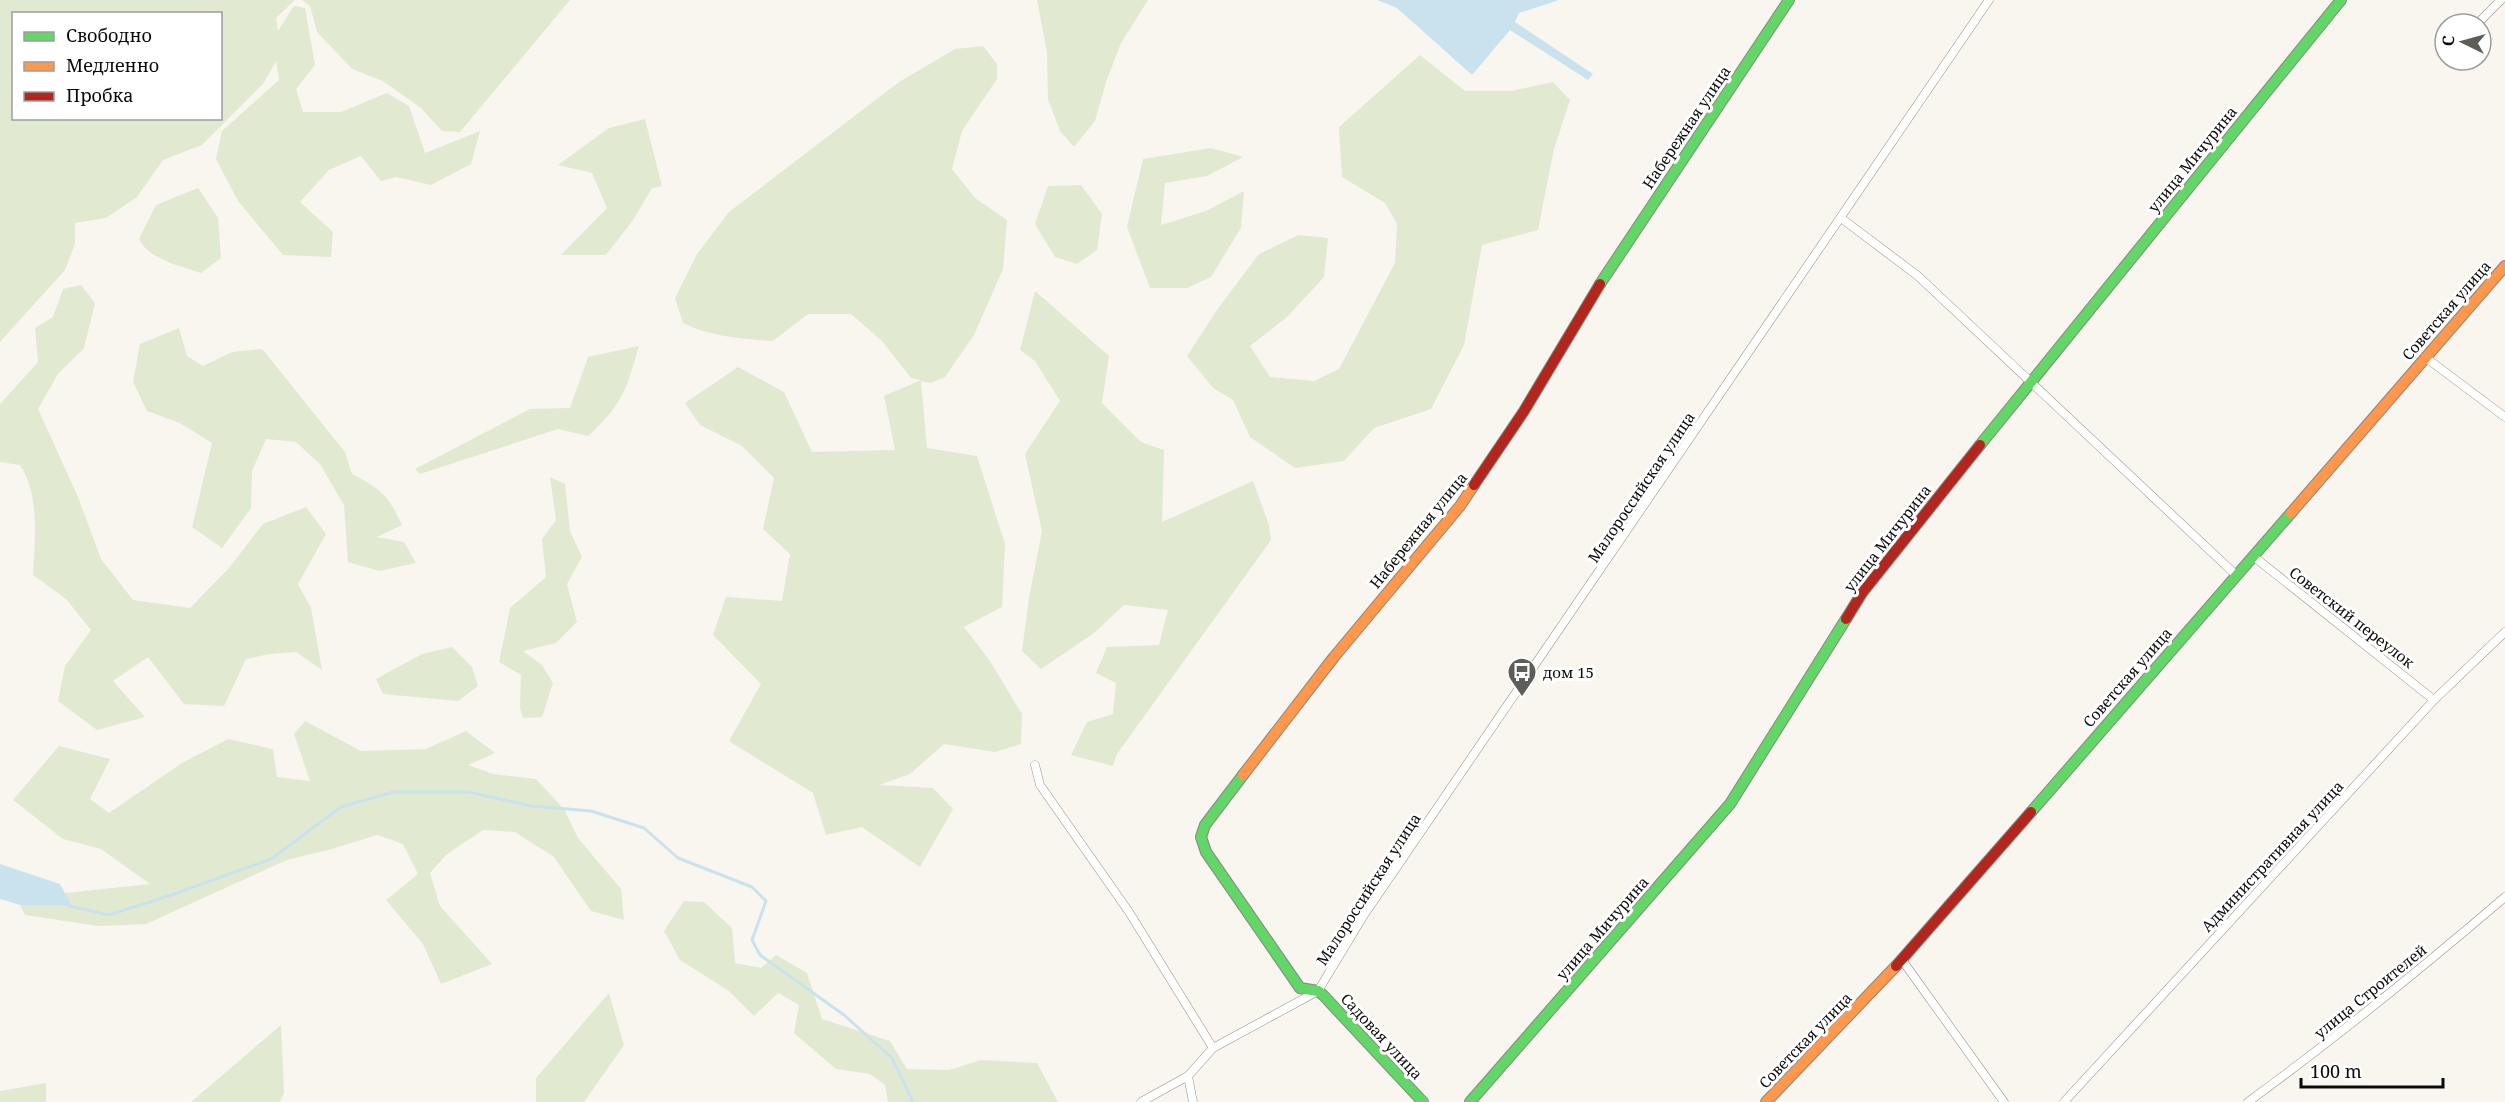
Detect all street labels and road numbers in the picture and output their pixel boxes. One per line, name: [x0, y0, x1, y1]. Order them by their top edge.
street label: Набережная улица: [1637, 62, 1735, 192]
street label: улица Мичурина: [2143, 102, 2241, 216]
street label: Советская улица: [2397, 256, 2495, 364]
street label: Малороссийская улица: [1583, 408, 1699, 566]
street label: Набережная улица: [1365, 468, 1471, 592]
street label: улица Мичурина: [1839, 480, 1935, 596]
street label: Советский переулок: [2285, 562, 2419, 672]
street label: Советская улица: [2078, 623, 2176, 731]
street label: Административная улица: [2197, 776, 2347, 936]
street label: Малороссийская улица: [1311, 809, 1425, 969]
street label: улица Мичурина: [1551, 872, 1653, 984]
street label: улица Строителей: [2310, 939, 2430, 1043]
street label: Садовая улица: [1337, 988, 1427, 1084]
street label: Советская улица: [1754, 988, 1856, 1092]

